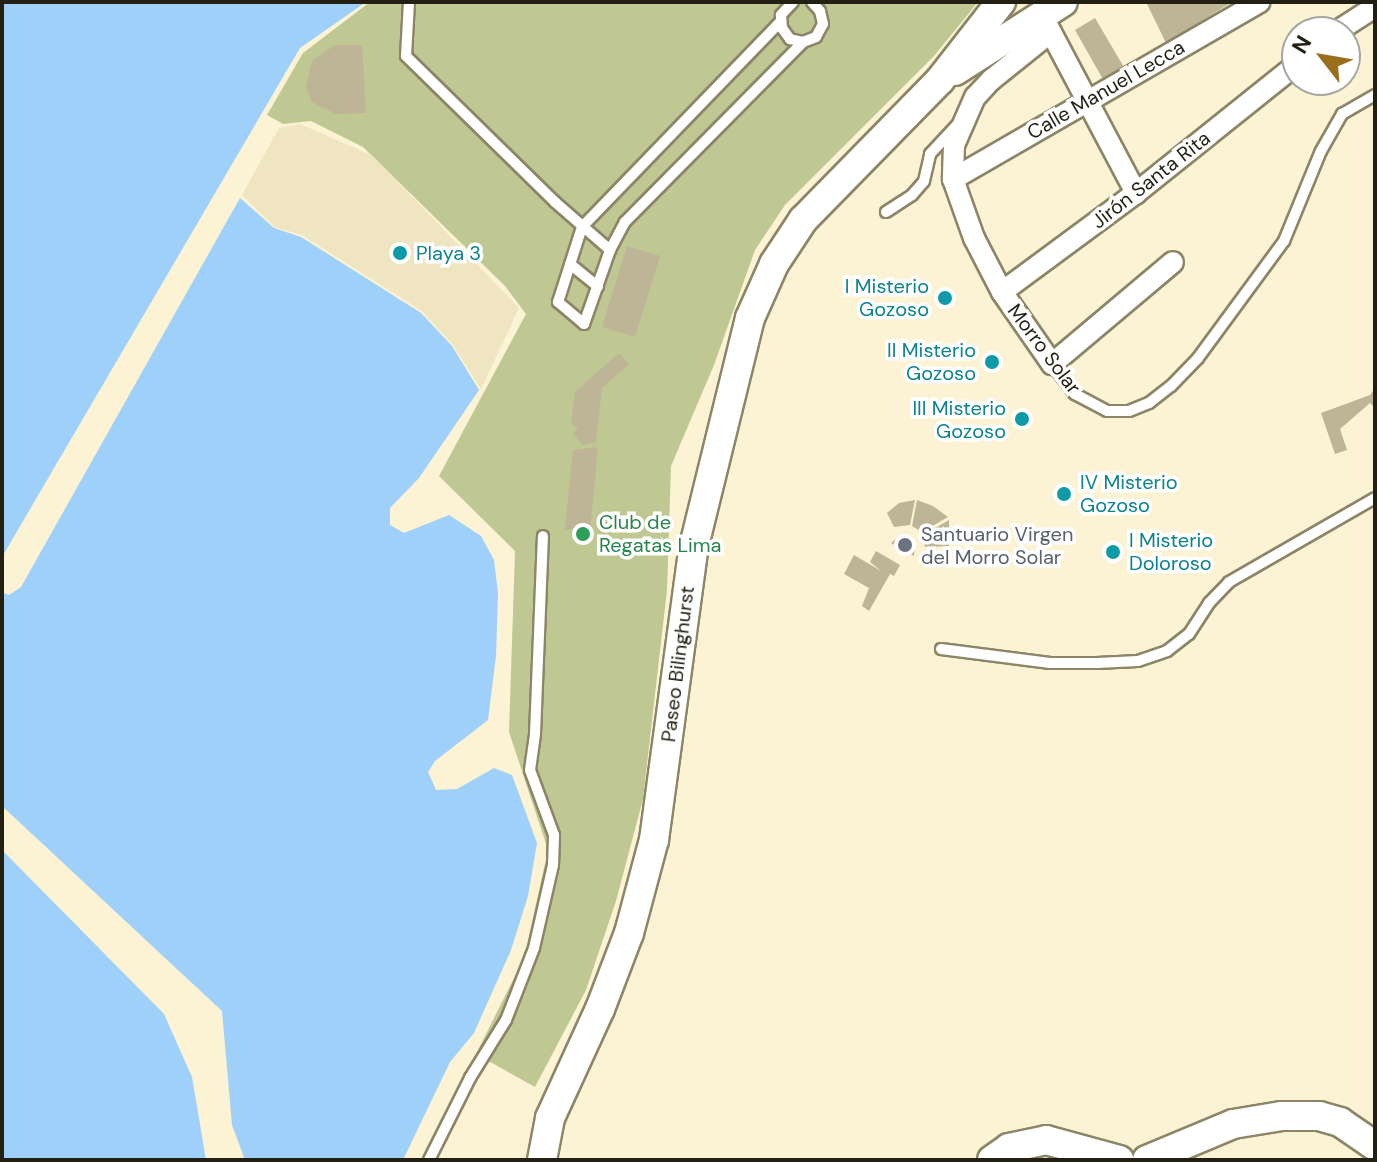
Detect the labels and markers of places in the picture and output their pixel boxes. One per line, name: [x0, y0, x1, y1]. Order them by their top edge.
place label: Playa 3: [416, 241, 481, 265]
marker: Playa 3: [391, 244, 409, 262]
place label: I Misterio Gozoso: [845, 274, 929, 321]
marker: I Misterio Gozoso: [936, 289, 954, 307]
place label: II Misterio Gozoso: [887, 338, 976, 385]
marker: II Misterio Gozoso: [983, 353, 1001, 371]
place label: III Misterio Gozoso: [912, 396, 1006, 443]
marker: III Misterio Gozoso: [1013, 410, 1031, 428]
place label: IV Misterio Gozoso: [1080, 470, 1178, 517]
marker: IV Misterio Gozoso: [1055, 485, 1073, 503]
place label: Club de Regatas Lima: [599, 510, 721, 557]
place label: Santuario Virgen del Morro Solar: [921, 522, 1073, 569]
marker: Club de Regatas Lima: [574, 525, 592, 543]
place label: I Misterio Doloroso: [1129, 528, 1213, 575]
marker: Santuario Virgen del Morro Solar: [896, 536, 914, 554]
marker: I Misterio Doloroso: [1104, 543, 1122, 561]

